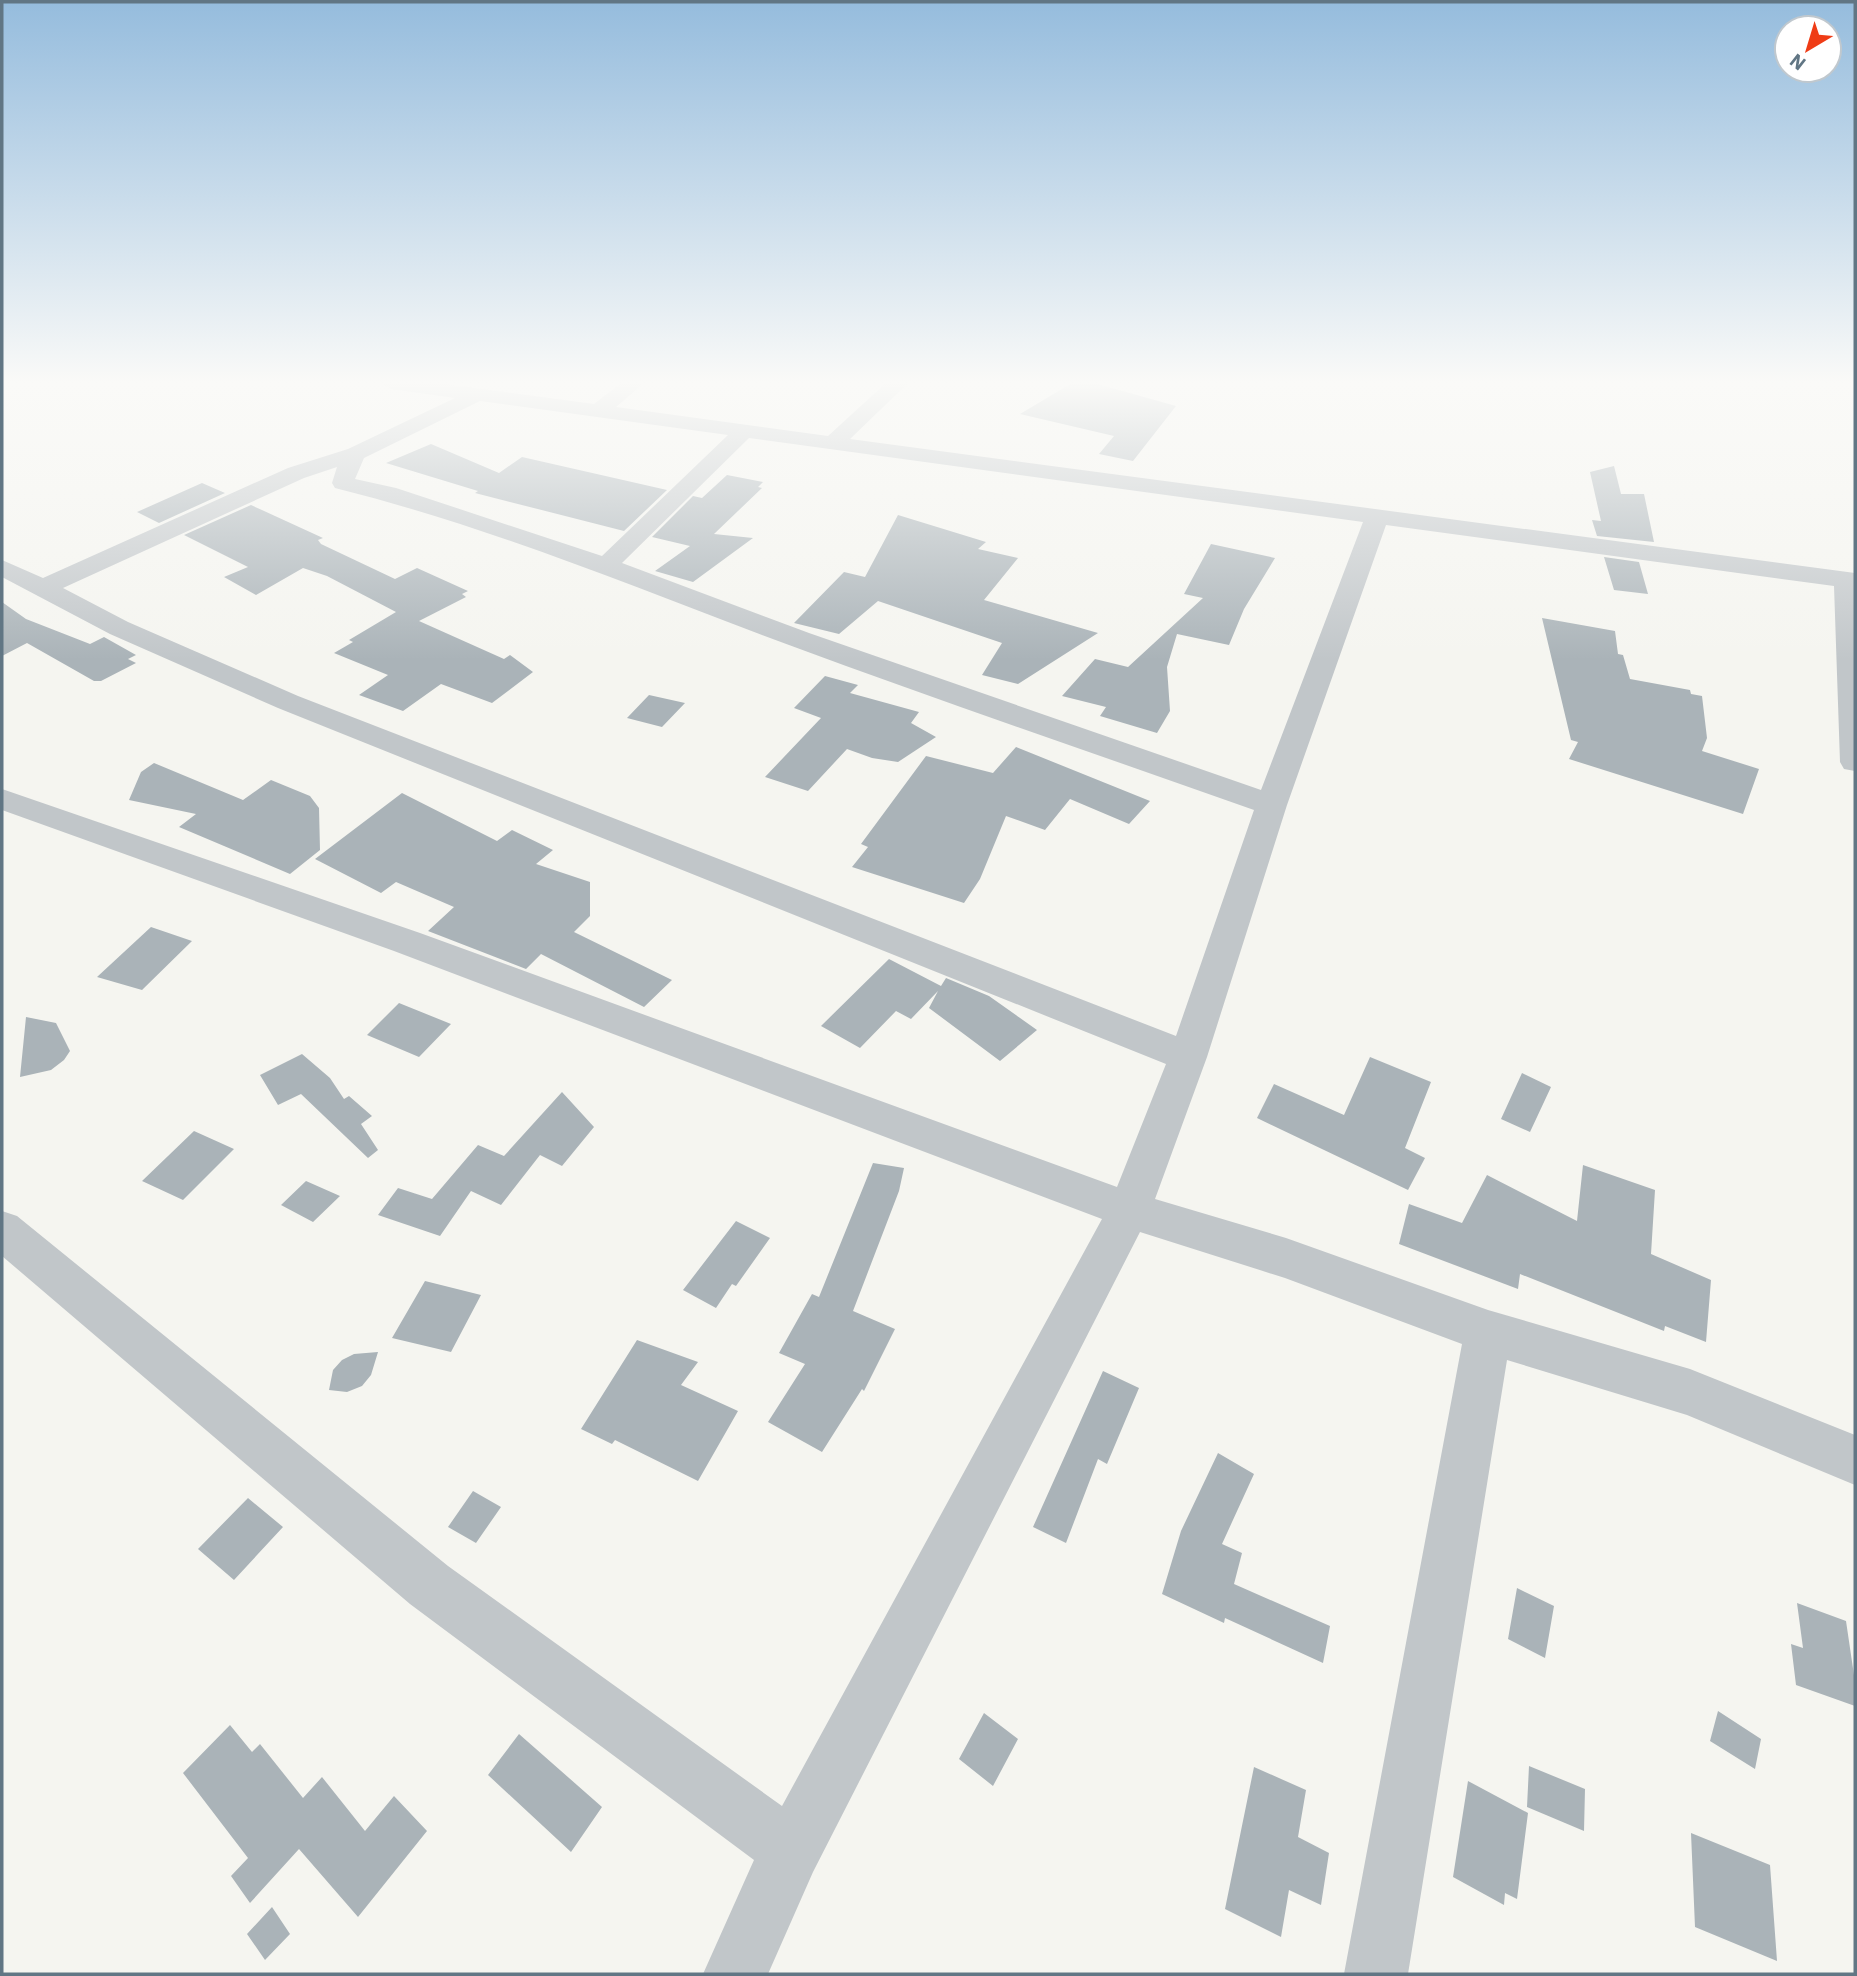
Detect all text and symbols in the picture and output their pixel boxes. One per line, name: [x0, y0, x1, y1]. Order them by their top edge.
north arrow: [1773, 14, 1843, 84]
text: N: [1785, 49, 1810, 76]

